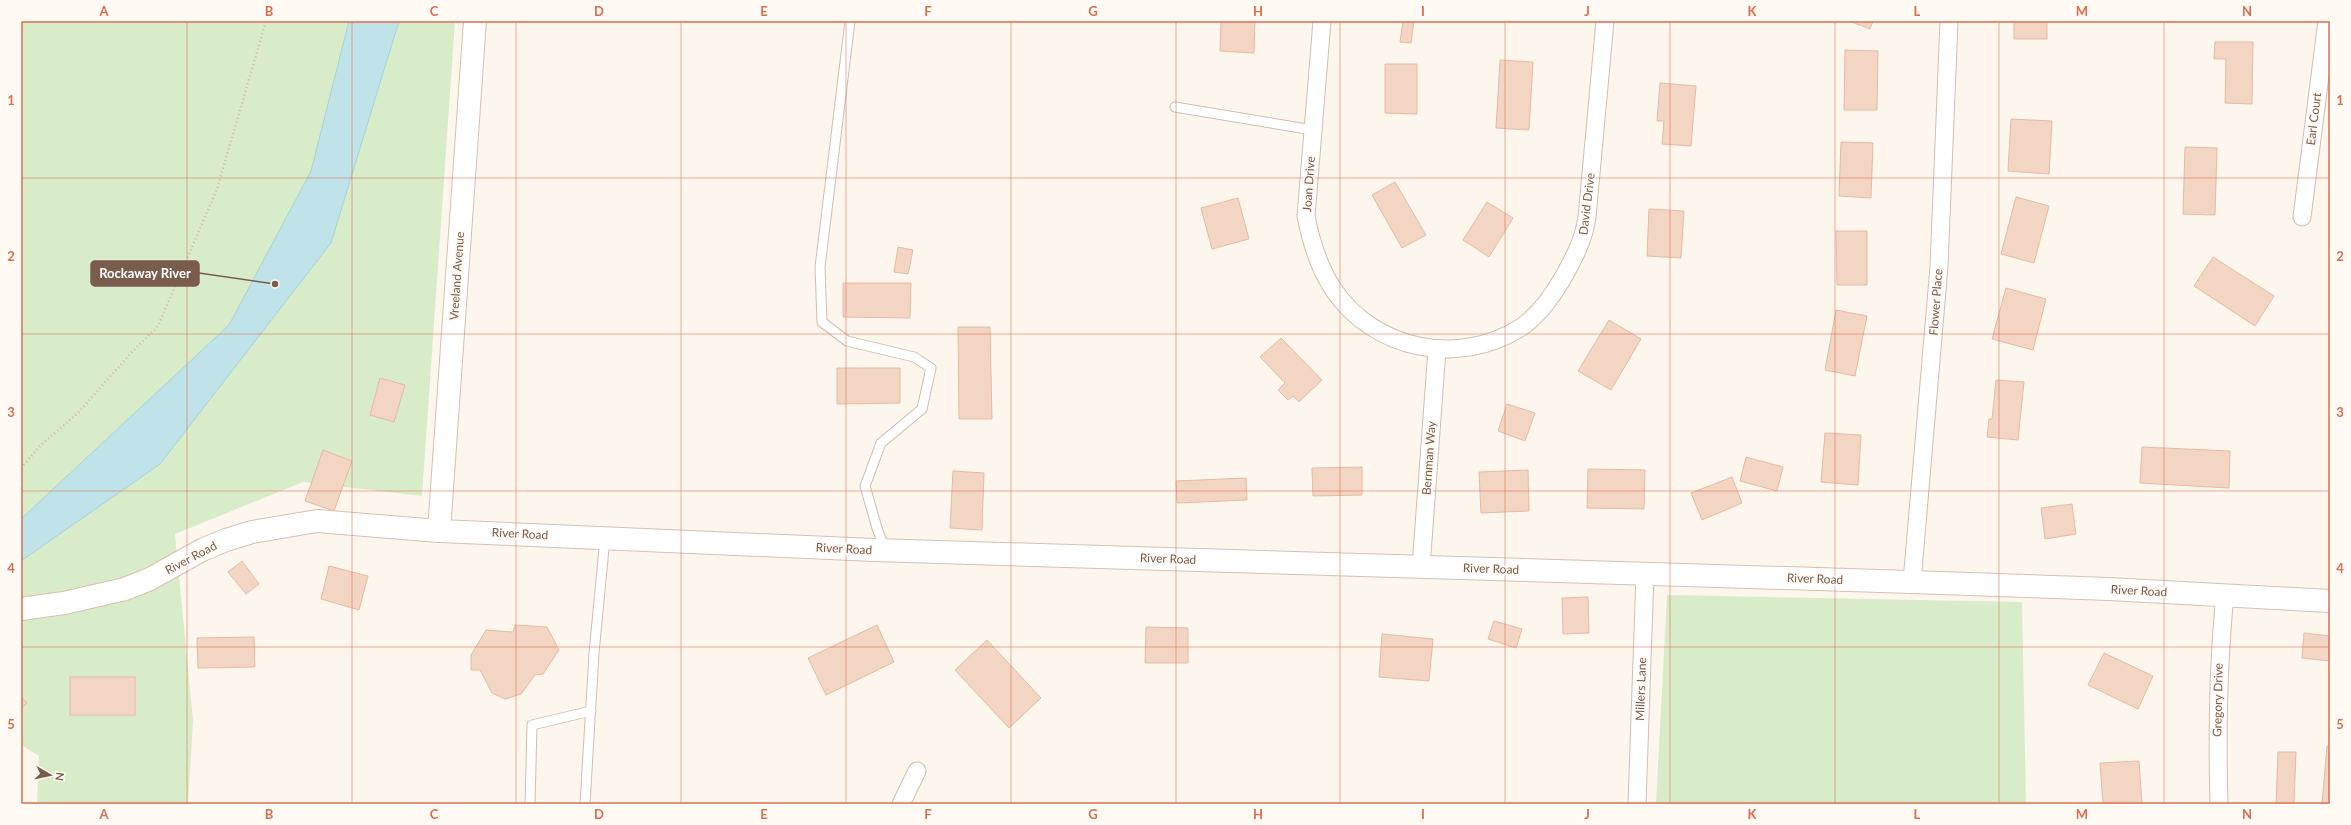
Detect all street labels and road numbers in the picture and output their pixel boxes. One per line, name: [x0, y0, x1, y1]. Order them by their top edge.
street label: Earl Court: [2303, 91, 2324, 146]
street label: Joan Drive: [1299, 156, 1318, 212]
street label: David Drive: [1575, 172, 1598, 236]
street label: Vreeland Avenue: [446, 231, 467, 321]
street label: Flower Place: [1926, 268, 1945, 336]
street label: Bernman Way: [1418, 420, 1439, 496]
street label: River Road: [491, 525, 549, 542]
street label: River Road: [162, 538, 219, 577]
street label: River Road: [815, 540, 873, 557]
street label: River Road: [1140, 550, 1197, 567]
street label: River Road: [1463, 560, 1520, 577]
street label: River Road: [1787, 570, 1844, 587]
street label: River Road: [2110, 582, 2168, 599]
street label: Millers Lane: [1632, 657, 1649, 721]
street label: Gregory Drive: [2209, 663, 2226, 737]

